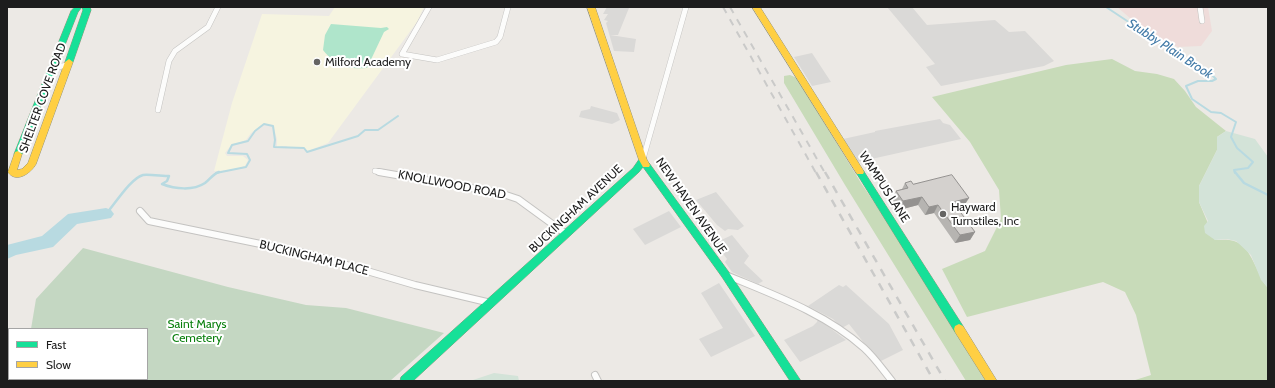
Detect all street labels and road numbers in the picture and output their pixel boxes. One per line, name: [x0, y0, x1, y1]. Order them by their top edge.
street label: SHELTER COVE ROAD: [16, 41, 70, 155]
street label: WAMPUS LANE: [856, 149, 912, 225]
street label: NEW HAVEN AVENUE: [652, 155, 730, 257]
street label: BUCKINGHAM AVENUE: [526, 162, 626, 256]
street label: KNOLLWOOD ROAD: [397, 167, 507, 203]
street label: BUCKINGHAM PLACE: [258, 237, 370, 279]

